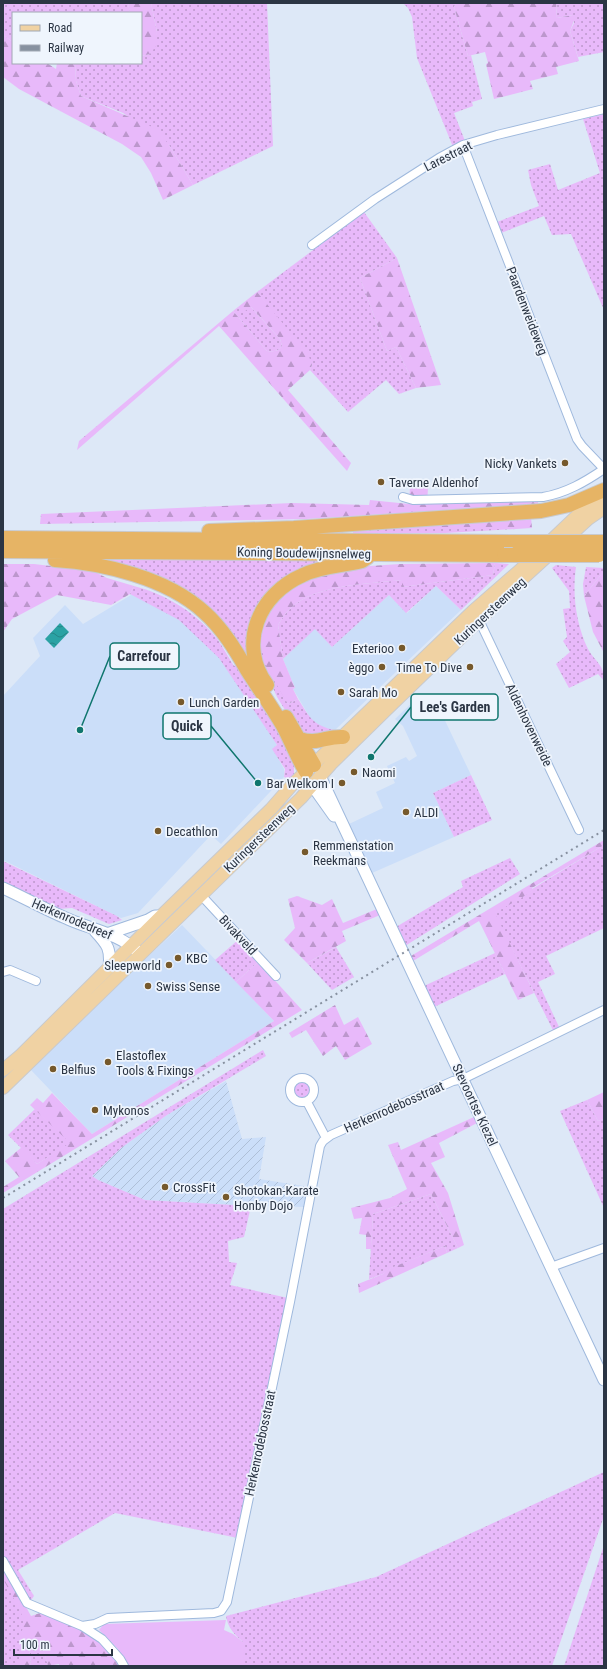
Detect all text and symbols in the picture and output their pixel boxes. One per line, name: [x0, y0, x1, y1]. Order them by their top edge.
legend: [12, 12, 142, 64]
text: Road: [48, 21, 72, 35]
text: Railway: [48, 41, 84, 55]
street label: Larestraat: [421, 137, 475, 175]
street label: Paardenweideweg: [503, 265, 551, 357]
place label: Nicky Vankets: [485, 456, 557, 471]
marker: Nicky Vankets: [560, 458, 570, 468]
place label: Taverne Aldenhof: [389, 475, 478, 490]
marker: Taverne Aldenhof: [376, 477, 386, 487]
street label: Koning Boudewijnsnelweg: [237, 544, 371, 562]
street label: Kuringersteenweg: [451, 574, 529, 648]
place label: Exterioo: [352, 641, 394, 656]
callout: Carrefour: [110, 643, 179, 669]
marker: Exterioo: [397, 643, 407, 653]
text: Carrefour: [117, 648, 171, 664]
place label: èggo: [349, 660, 374, 675]
place label: Time To Dive: [396, 660, 462, 675]
marker: èggo: [377, 662, 387, 672]
marker: Time To Dive: [465, 662, 475, 672]
street label: Aldenhovenweide: [503, 681, 555, 769]
place label: Sarah Mo: [349, 685, 398, 700]
marker: Sarah Mo: [336, 687, 346, 697]
callout: Lee's Garden: [411, 694, 498, 720]
place label: Lunch Garden: [189, 695, 259, 710]
marker: Lunch Garden: [176, 697, 186, 707]
text: Lee's Garden: [419, 699, 491, 715]
callout: Quick: [163, 713, 211, 739]
text: Quick: [171, 718, 203, 734]
place label: Naomi: [362, 765, 396, 780]
marker: Naomi: [349, 767, 359, 777]
place label: Bar Welkom I: [267, 776, 334, 791]
marker: Bar Welkom I: [337, 778, 347, 788]
street label: Kuringersteenweg: [221, 801, 297, 875]
place label: ALDI: [414, 805, 438, 820]
marker: ALDI: [401, 807, 411, 817]
place label: Decathlon: [166, 824, 218, 839]
marker: Decathlon: [153, 826, 163, 836]
place label: Remmenstation Reekmans: [313, 838, 394, 868]
marker: Remmenstation Reekmans: [300, 847, 310, 857]
street label: Herkenrodedreef: [30, 895, 114, 943]
street label: Bivakveld: [216, 912, 260, 958]
place label: KBC: [186, 951, 208, 966]
marker: KBC: [173, 953, 183, 963]
place label: Sleepworld: [104, 958, 161, 973]
marker: Sleepworld: [164, 960, 174, 970]
place label: Swiss Sense: [156, 979, 220, 994]
marker: Swiss Sense: [143, 981, 153, 991]
place label: Elastoflex Tools & Fixings: [116, 1048, 194, 1078]
marker: Elastoflex Tools & Fixings: [103, 1057, 113, 1067]
street label: Stevoortse Kiezel: [449, 1061, 501, 1149]
place label: Belfius: [61, 1062, 96, 1077]
marker: Belfius: [48, 1064, 58, 1074]
street label: Herkenrodebosstraat: [342, 1078, 446, 1136]
place label: Mykonos: [103, 1103, 149, 1118]
marker: Mykonos: [90, 1105, 100, 1115]
place label: CrossFit: [173, 1180, 216, 1195]
marker: CrossFit: [160, 1182, 170, 1192]
place label: Shotokan-Karate Honby Dojo: [234, 1183, 319, 1213]
marker: Shotokan-Karate Honby Dojo: [221, 1192, 231, 1202]
street label: Herkenrodebosstraat: [241, 1389, 279, 1497]
scale bar: [14, 1631, 112, 1657]
text: 100 m: [20, 1638, 50, 1652]

